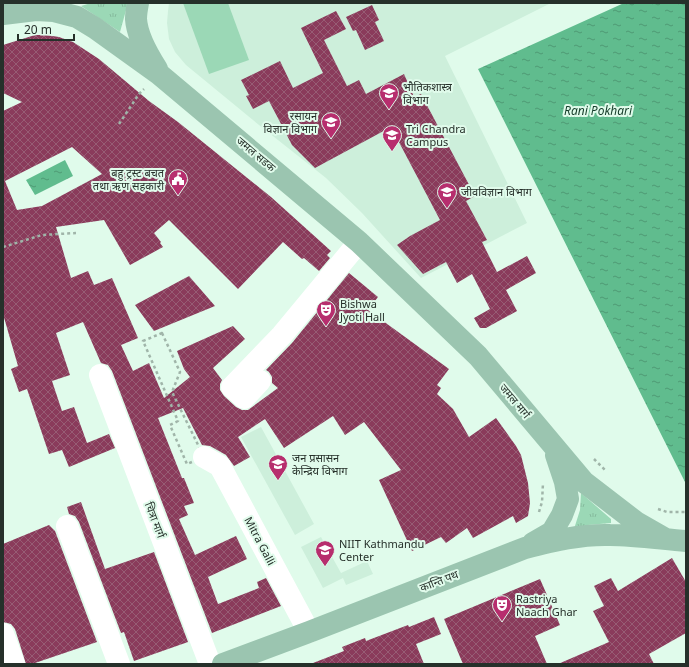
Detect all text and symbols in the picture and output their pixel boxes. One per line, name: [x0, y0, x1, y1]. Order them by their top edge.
scale bar: [18, 16, 74, 42]
text: 20 m: [24, 21, 52, 38]
place label: भौतिकशास्त्र विभाग: [403, 79, 453, 107]
school or university icon: भौतिकशास्त्र विभाग: [378, 82, 400, 110]
water label: Rani Pokhari: [564, 102, 633, 119]
place label: रसायन विज्ञान विभाग: [263, 108, 318, 136]
school or university icon: रसायन विज्ञान विभाग: [320, 111, 342, 139]
place label: Tri Chandra Campus: [406, 121, 466, 149]
school or university icon: Tri Chandra Campus: [381, 124, 403, 152]
street label: जमल सडक: [234, 133, 280, 175]
place label: बहु ट्रस्ट बचत तथा ऋण सहकारी: [93, 165, 165, 193]
public building icon: बहु ट्रस्ट बचत तथा ऋण सहकारी: [167, 168, 189, 196]
school or university icon: जीवविज्ञान विभाग: [436, 181, 458, 209]
place label: जीवविज्ञान विभाग: [461, 184, 533, 199]
place label: Bishwa Jyoti Hall: [339, 296, 385, 324]
theatre icon: Bishwa Jyoti Hall: [315, 299, 337, 327]
street label: जमल मार्ग: [497, 380, 535, 422]
place label: जन प्रसासन केन्द्रिय विभाग: [292, 450, 348, 478]
school or university icon: जन प्रसासन केन्द्रिय विभाग: [267, 453, 289, 481]
street label: चित्रा मार्ग: [142, 500, 169, 541]
street label: Mitra Galli: [241, 514, 279, 568]
place label: NIIT Kathmandu Center: [339, 536, 424, 564]
school or university icon: NIIT Kathmandu Center: [314, 539, 336, 567]
street label: कान्ति पथ: [417, 566, 461, 595]
place label: Rastriya Naach Ghar: [516, 591, 578, 619]
theatre icon: Rastriya Naach Ghar: [491, 594, 513, 622]

